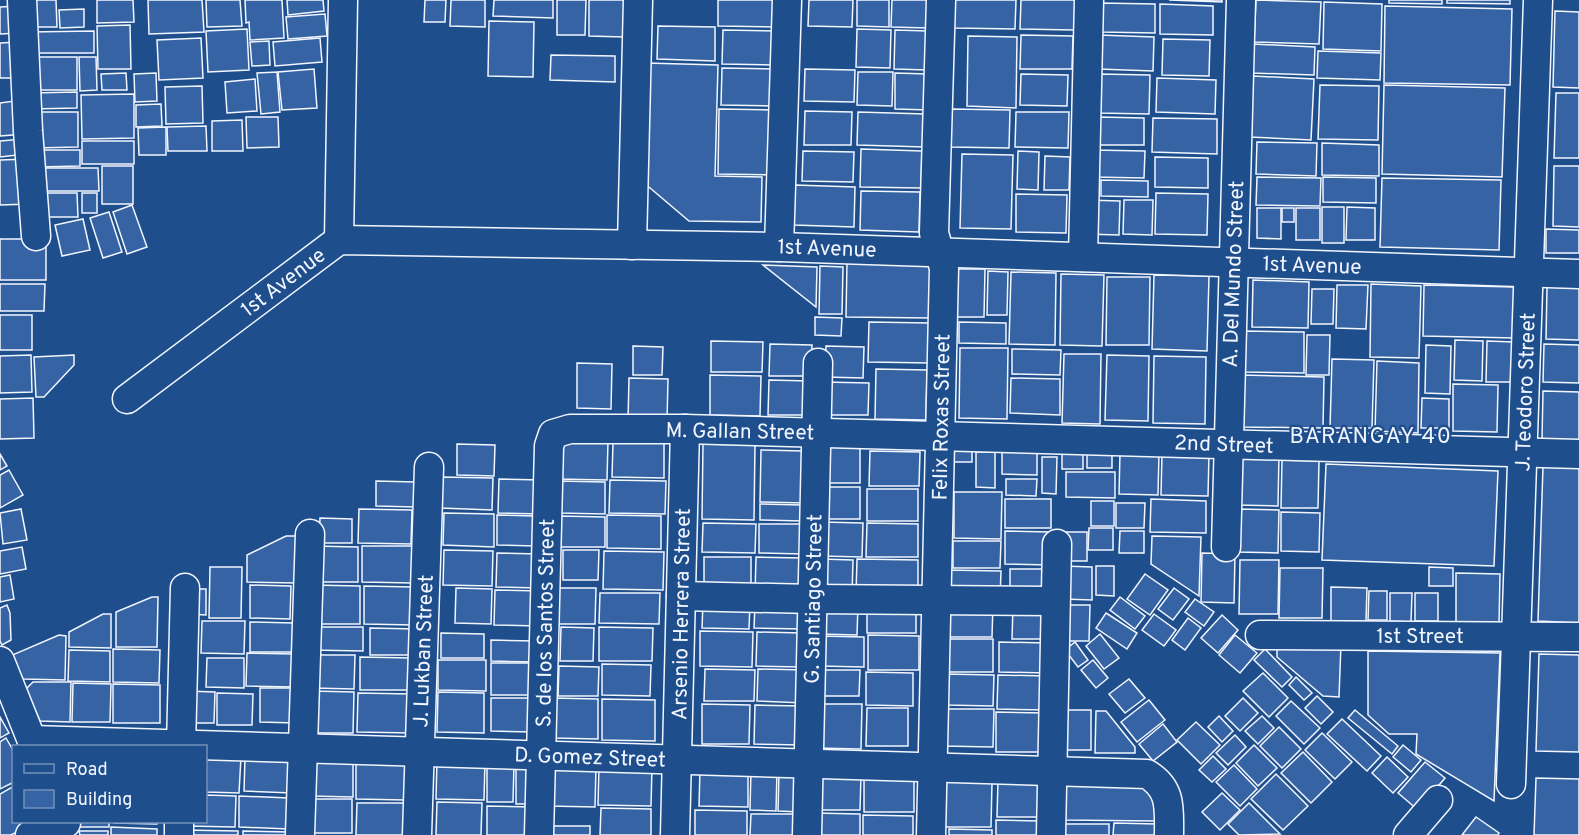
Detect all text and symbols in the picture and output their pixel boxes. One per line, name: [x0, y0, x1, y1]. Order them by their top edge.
street label: A. Del Mundo Street: [1218, 180, 1251, 368]
street label: 1st Avenue: [777, 234, 877, 265]
street label: 1st Avenue: [236, 243, 332, 324]
street label: 1st Avenue: [1262, 251, 1362, 282]
street label: J. Teodoro Street: [1510, 312, 1543, 472]
street label: Felix Roxas Street: [928, 333, 957, 501]
street label: M. Gallan Street: [665, 418, 815, 447]
district label: BARANGAY 40: [1290, 424, 1452, 451]
street label: 2nd Street: [1174, 430, 1274, 461]
street label: Arsenio Herrera Street: [667, 508, 698, 720]
street label: G. Santiago Street: [800, 514, 829, 684]
street label: S. de los Santos Street: [531, 518, 562, 728]
street label: J. Lukban Street: [408, 574, 441, 728]
street label: 1st Street: [1376, 624, 1464, 651]
street label: D. Gomez Street: [514, 742, 666, 775]
legend: [12, 745, 207, 823]
text: Road: [66, 759, 108, 782]
text: Building: [66, 789, 132, 812]

